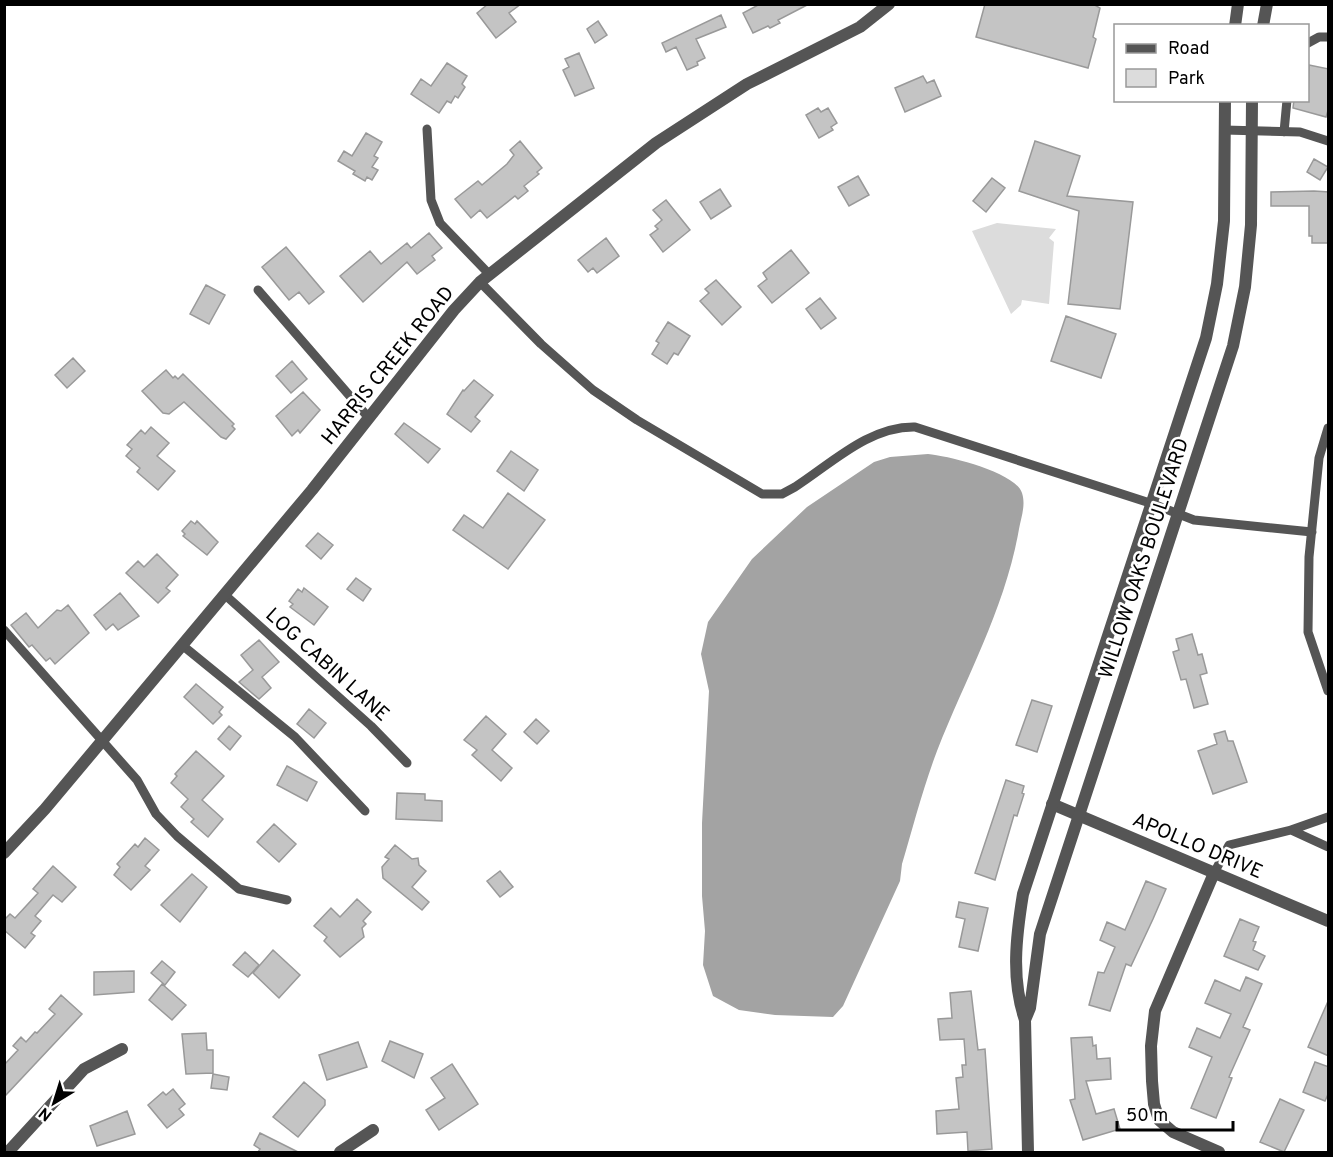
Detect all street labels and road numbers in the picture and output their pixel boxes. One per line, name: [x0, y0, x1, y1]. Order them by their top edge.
street label: HARRIS CREEK ROAD: [316, 281, 461, 451]
street label: WILLOW OAKS BOULEVARD: [1094, 435, 1196, 682]
street label: LOG CABIN LANE: [259, 603, 394, 728]
street label: APOLLO DRIVE: [1128, 808, 1266, 886]

